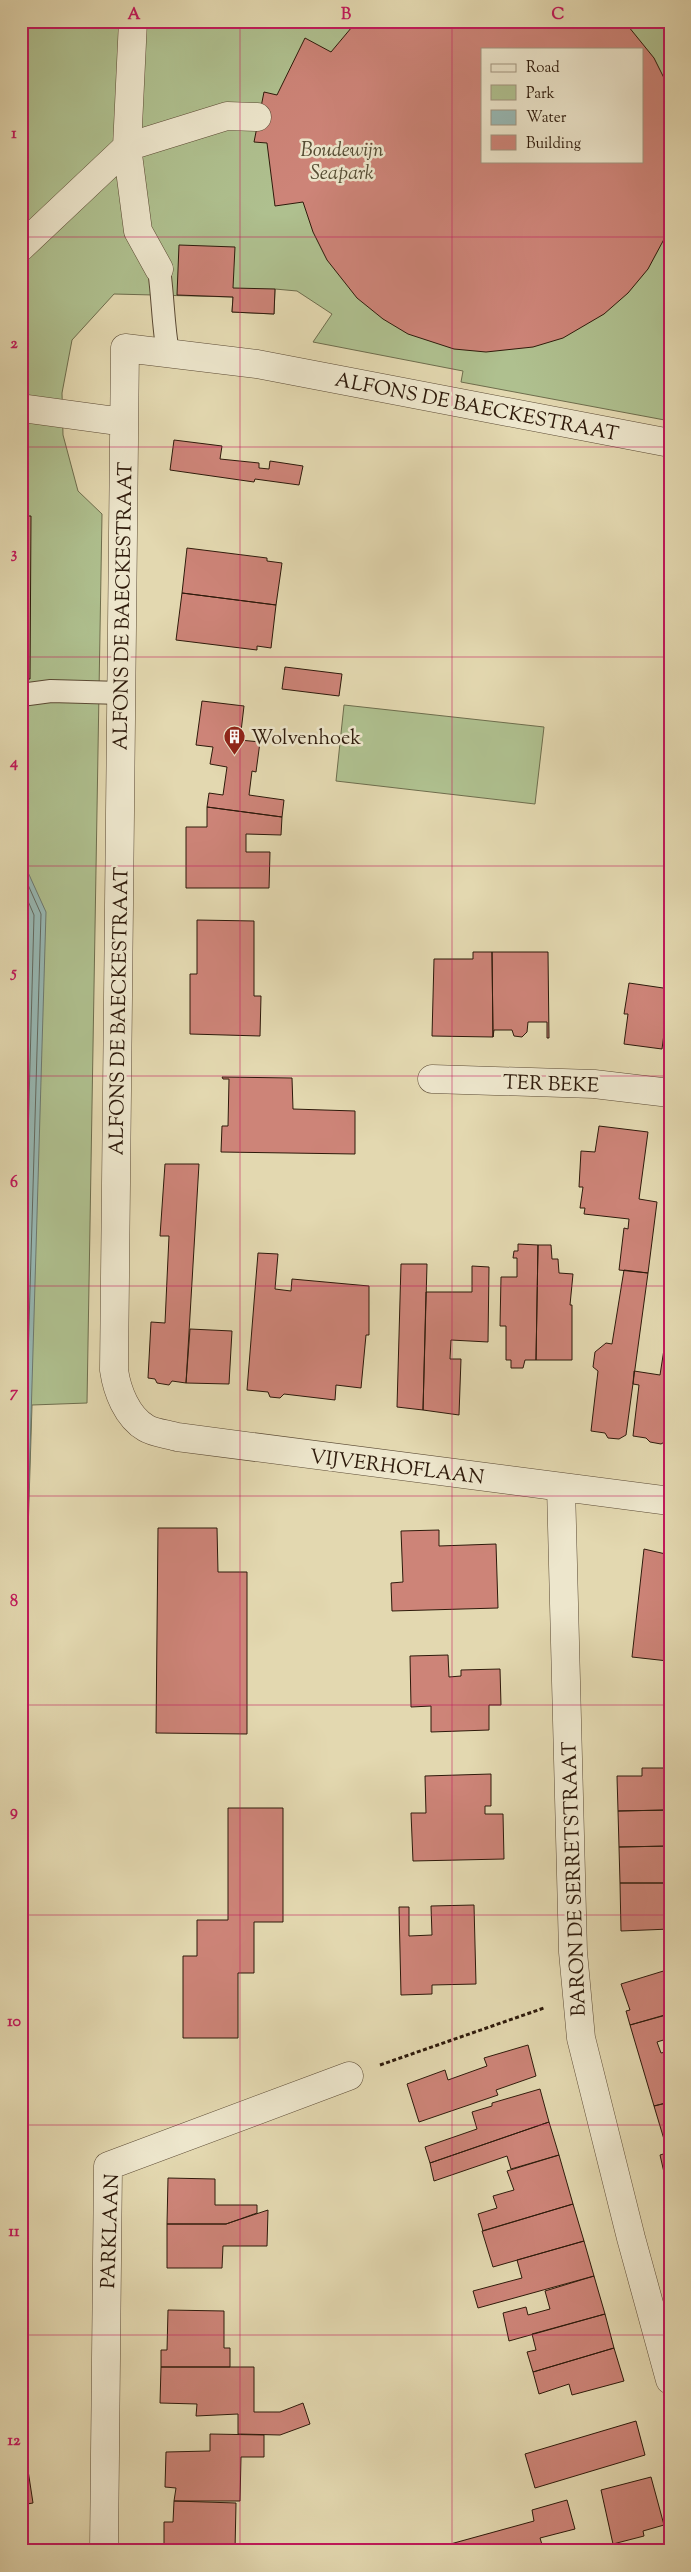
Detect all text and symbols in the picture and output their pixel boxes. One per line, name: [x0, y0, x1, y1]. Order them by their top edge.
text: A: [128, 4, 141, 27]
text: B: [341, 4, 351, 27]
text: C: [552, 4, 565, 27]
legend: [481, 48, 644, 162]
text: Road: [526, 58, 560, 79]
text: Park: [526, 84, 555, 105]
text: Water: [526, 108, 567, 129]
text: 1: [11, 123, 17, 146]
text: Building: [526, 134, 581, 155]
park label: Boudewijn Seapark: [300, 137, 384, 189]
text: 2: [10, 333, 18, 356]
street label: ALFONS DE BAECKESTRAAT: [332, 367, 621, 450]
street label: ALFONS DE BAECKESTRAAT: [107, 462, 142, 751]
text: 3: [11, 543, 18, 566]
building icon: Wolvenhoek: [223, 725, 247, 756]
place label: Wolvenhoek: [251, 725, 361, 754]
text: 4: [9, 752, 18, 775]
street label: ALFONS DE BAECKESTRAAT: [103, 867, 138, 1156]
text: 5: [9, 962, 17, 985]
street label: TER BEKE: [502, 1069, 599, 1102]
text: 6: [10, 1172, 18, 1195]
text: 7: [10, 1382, 19, 1405]
street label: VIJVERHOFLAAN: [308, 1443, 486, 1494]
text: 8: [10, 1591, 18, 1614]
street label: BARON DE SERRETSTRAAT: [556, 1741, 595, 2017]
text: 9: [10, 1801, 18, 1824]
text: 10: [7, 2011, 21, 2034]
street label: PARKLAAN: [95, 2173, 128, 2289]
text: 11: [9, 2221, 20, 2244]
text: 12: [8, 2430, 21, 2453]

